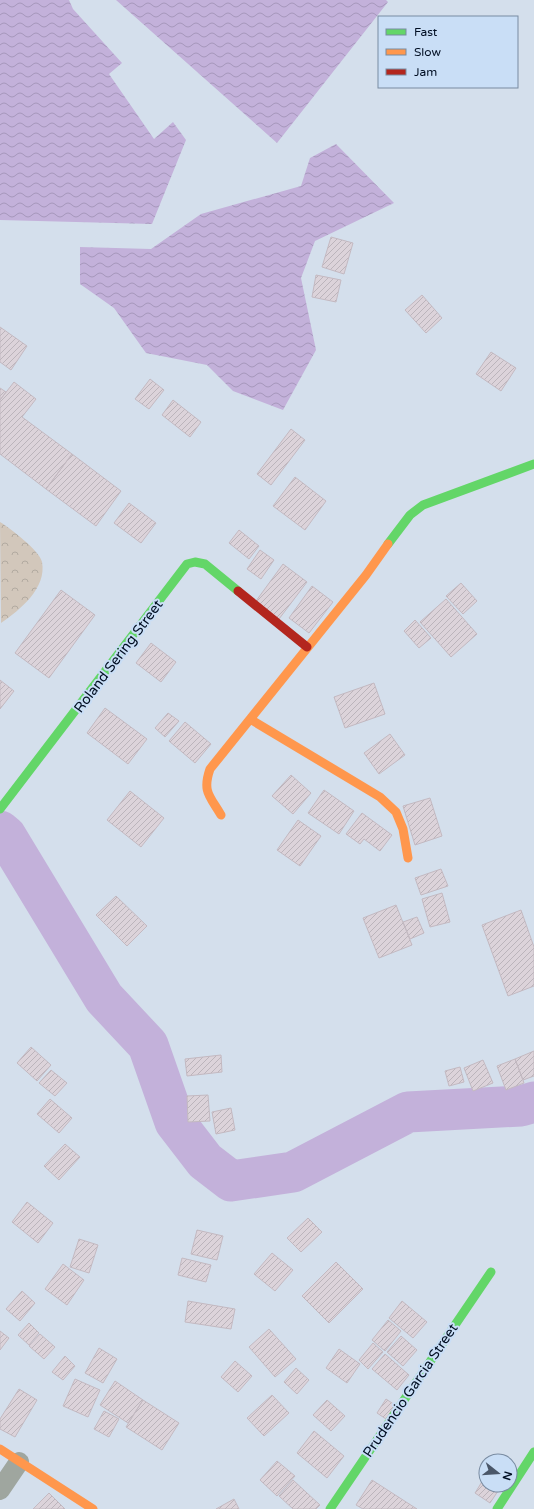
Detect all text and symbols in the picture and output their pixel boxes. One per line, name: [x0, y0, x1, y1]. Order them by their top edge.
legend: [378, 16, 518, 88]
text: Fast: [414, 25, 438, 39]
text: Slow: [414, 45, 441, 59]
text: Jam: [414, 65, 437, 79]
street label: Roland Sering Street: [70, 596, 167, 716]
street label: Prudencio Garcia Street: [359, 1320, 462, 1460]
north arrow: [478, 1453, 518, 1493]
text: N: [500, 1470, 515, 1482]

